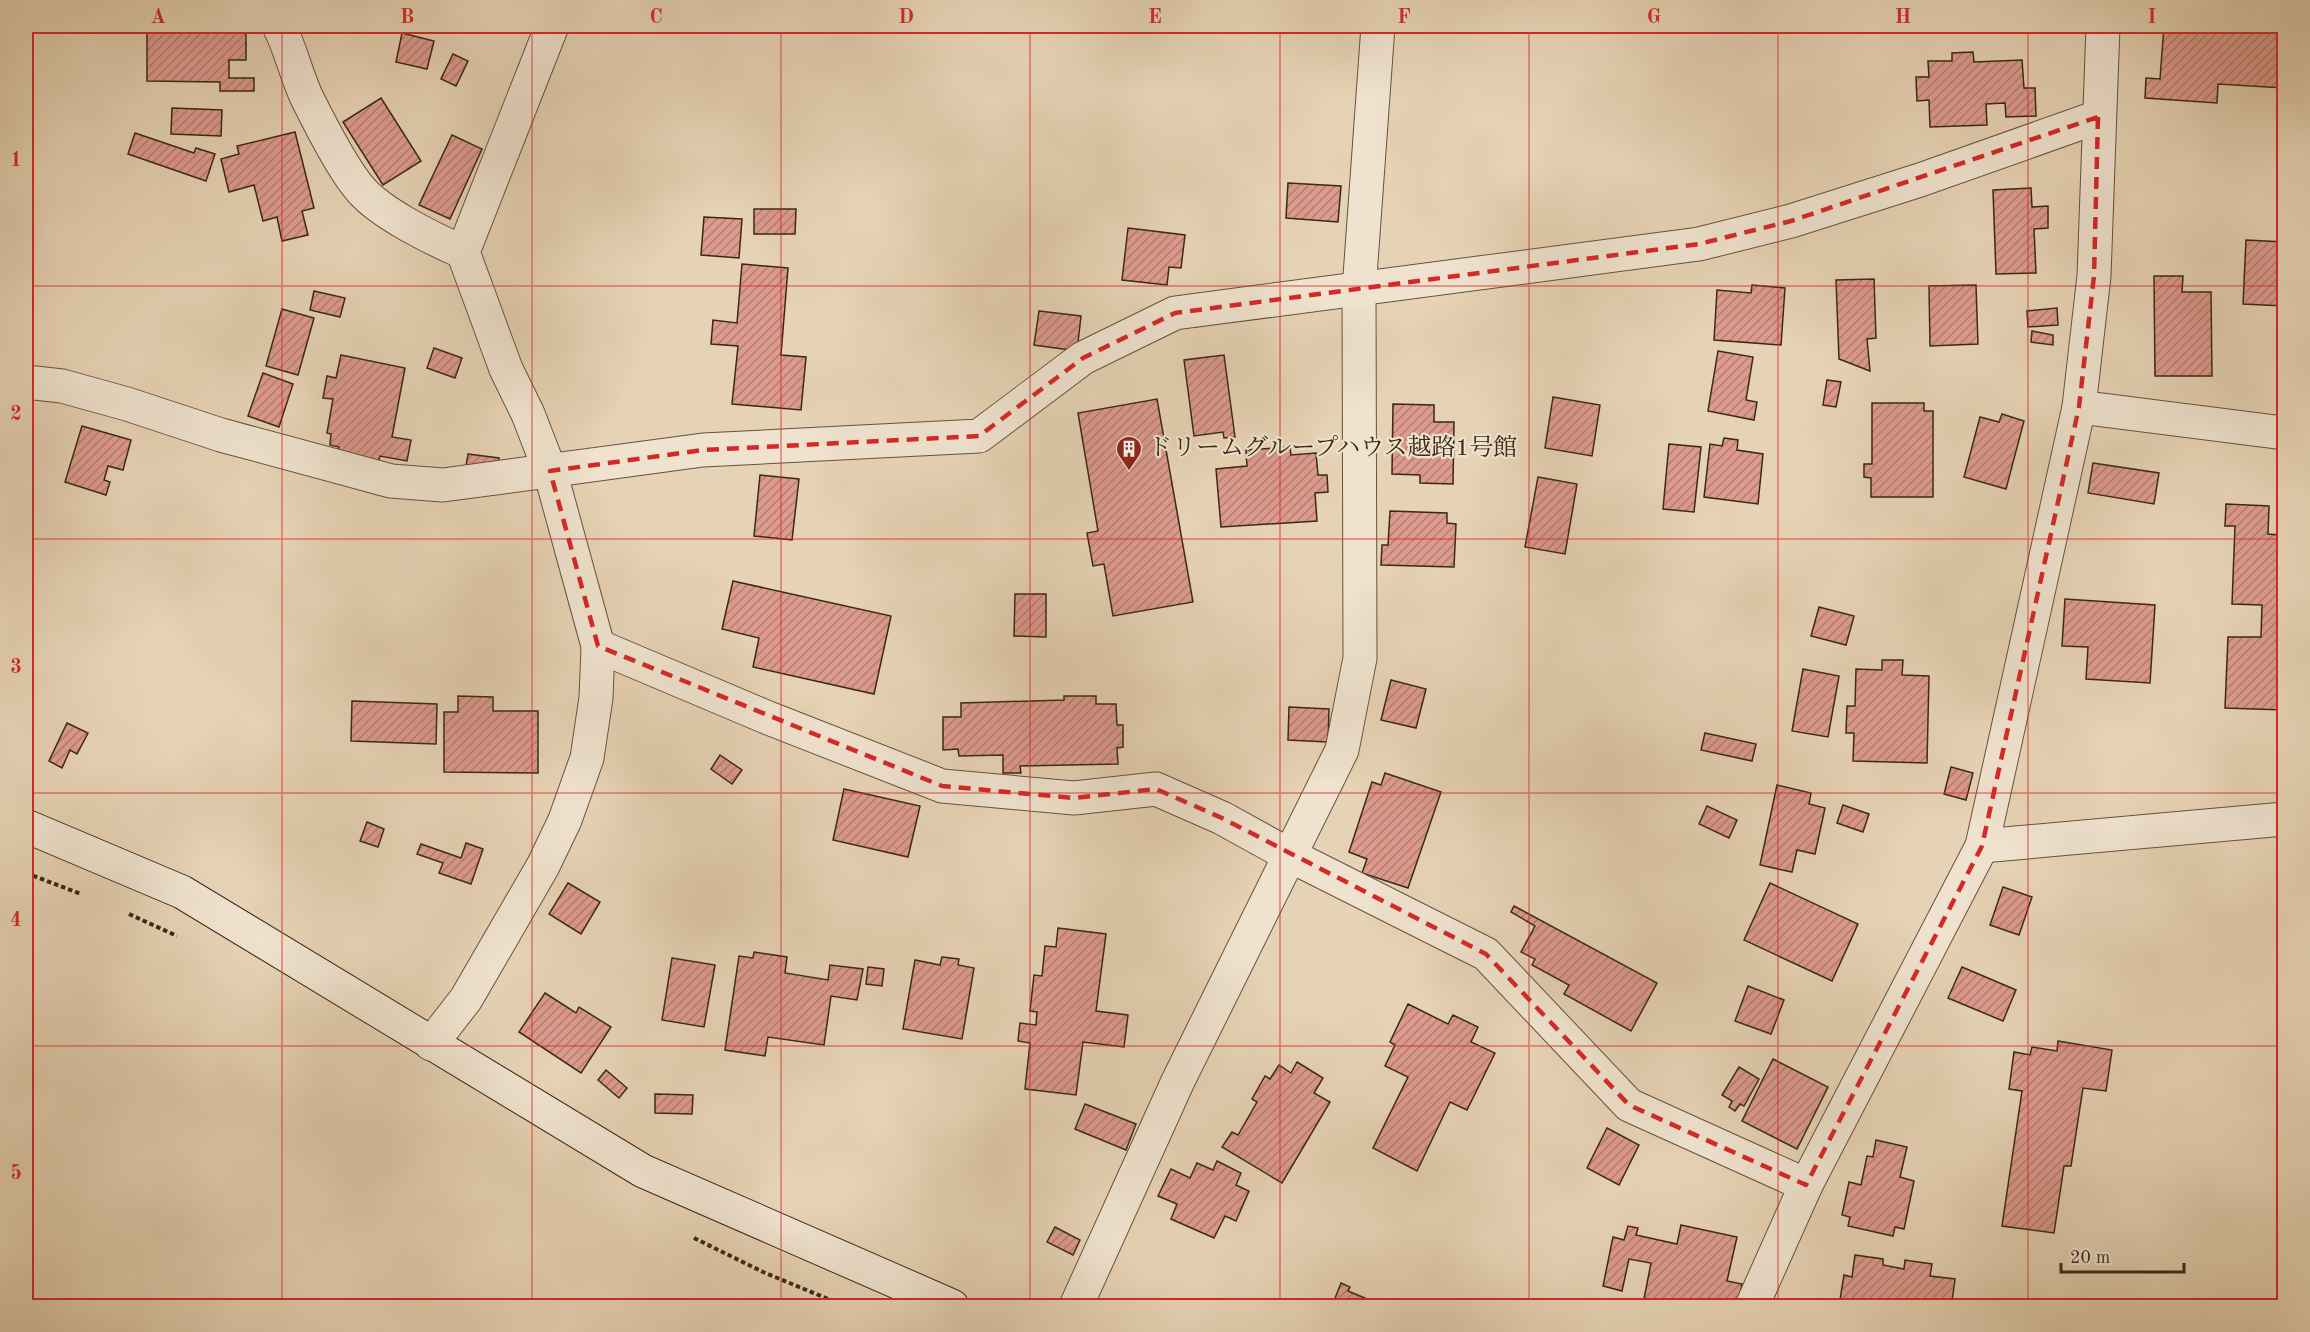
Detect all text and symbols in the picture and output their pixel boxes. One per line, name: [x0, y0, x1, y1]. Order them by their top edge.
text: A: [150, 8, 166, 28]
text: B: [400, 8, 414, 28]
text: C: [649, 8, 663, 28]
text: D: [898, 8, 914, 28]
text: E: [1148, 8, 1162, 28]
text: F: [1397, 8, 1411, 28]
text: G: [1647, 8, 1661, 28]
text: H: [1895, 8, 1911, 28]
text: I: [2148, 8, 2156, 28]
text: 1: [10, 151, 22, 171]
text: 2: [10, 405, 22, 425]
building icon: ドリームグループハウス越路1号館: [1114, 434, 1144, 472]
place label: ドリームグループハウス越路1号館: [1148, 434, 1517, 461]
text: 3: [10, 658, 22, 678]
text: 4: [10, 911, 22, 931]
text: 5: [10, 1163, 22, 1184]
scale bar: [2061, 1236, 2184, 1274]
text: 20 m: [2070, 1249, 2110, 1267]

